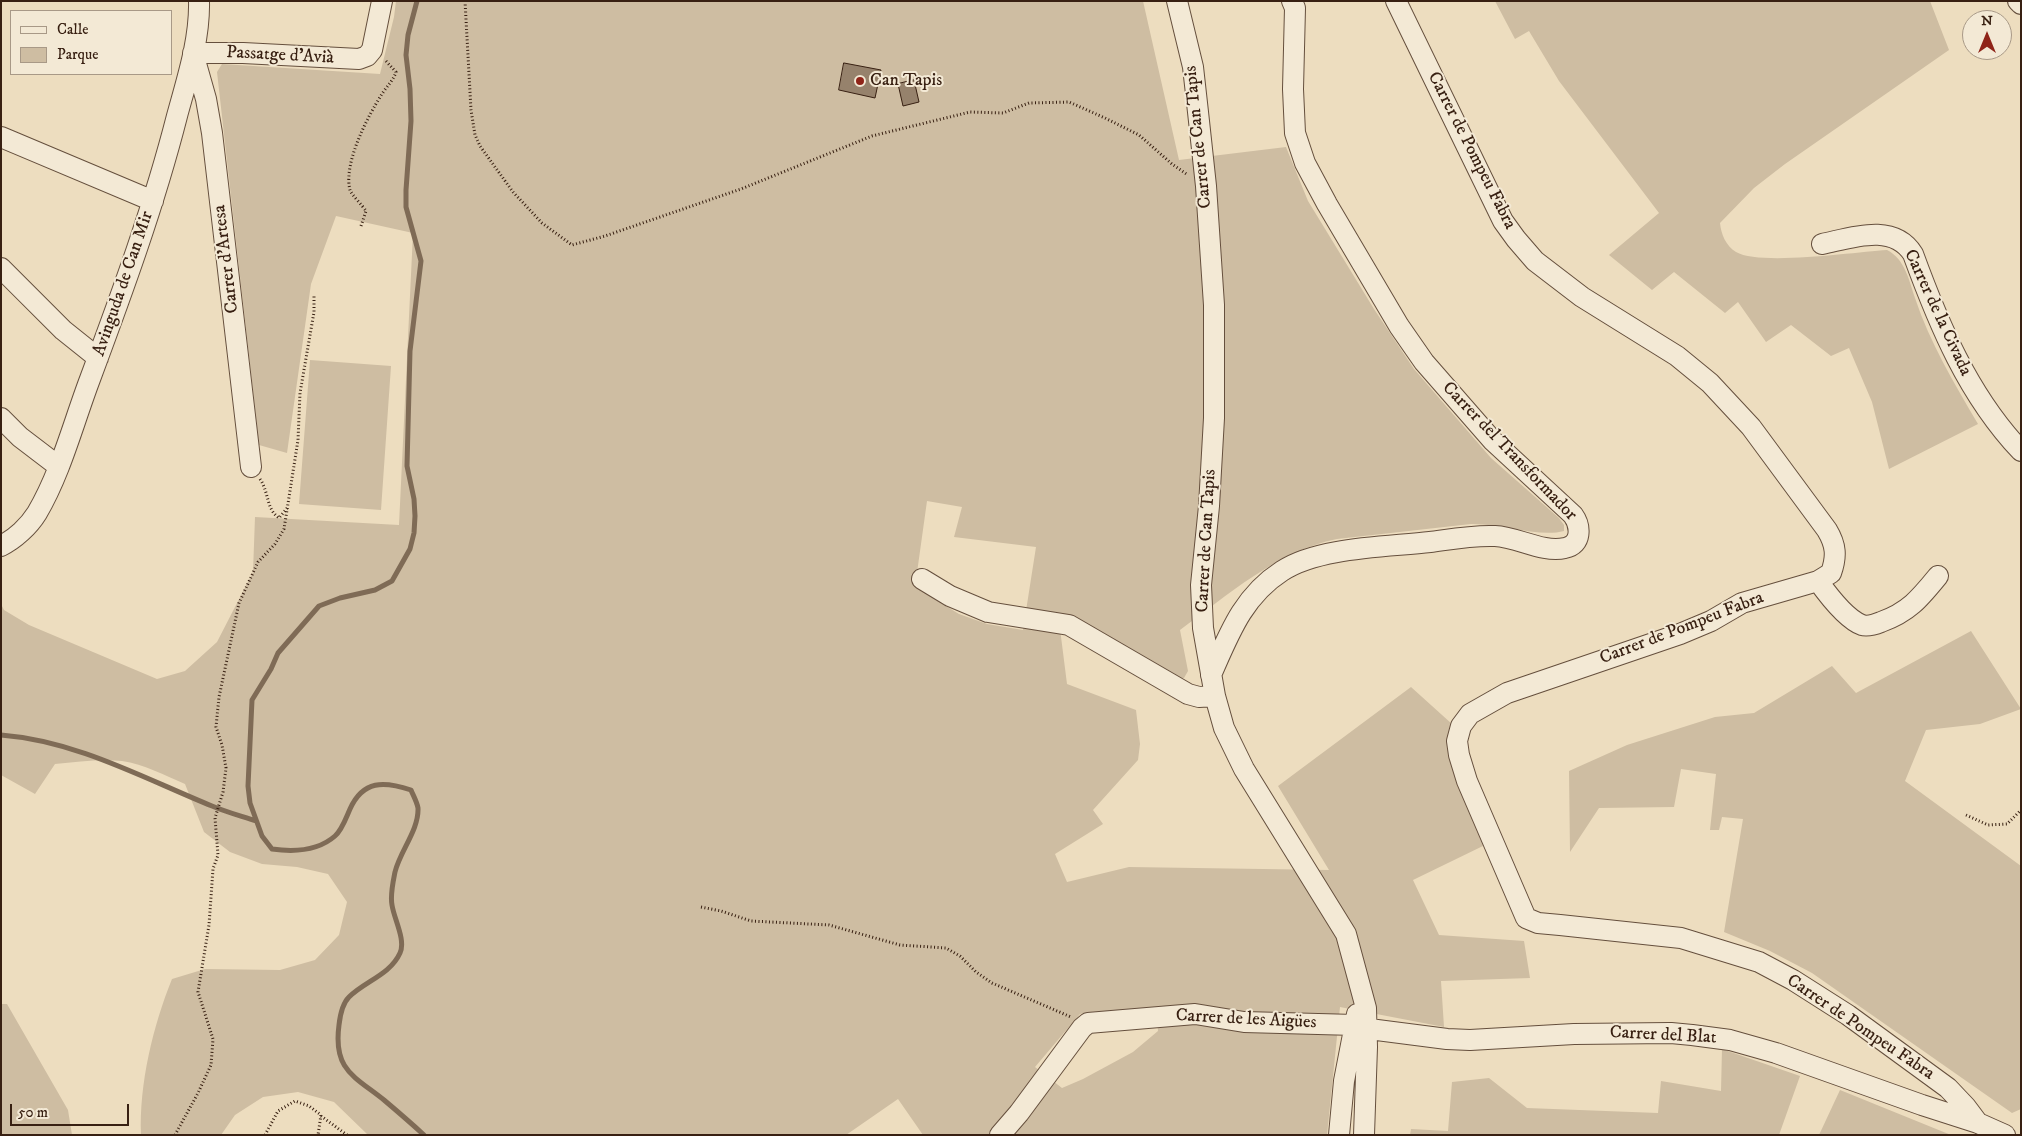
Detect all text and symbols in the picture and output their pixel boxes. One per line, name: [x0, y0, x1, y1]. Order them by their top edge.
legend: [10, 10, 172, 75]
north arrow: [1962, 10, 2012, 60]
text: N: [1981, 12, 1993, 30]
text: Calle: [57, 20, 89, 39]
street label: Passatge d'Avià: [226, 42, 334, 70]
text: Parque: [57, 45, 98, 64]
street label: Carrer de Can Tapis: [1181, 64, 1217, 210]
street label: Carrer de Pompeu Fabra: [1422, 69, 1520, 233]
place label: Can Tapis: [870, 70, 942, 92]
marker: Can Tapis: [854, 75, 866, 87]
street label: Carrer d'Artesa: [210, 204, 244, 314]
street label: Avinguda de Can Mir: [89, 209, 159, 359]
street label: Carrer de la Civada: [1898, 246, 1976, 380]
street label: Carrer del Transformador: [1437, 378, 1581, 526]
street label: Carrer de Can Tapis: [1192, 469, 1222, 613]
street label: Carrer de Pompeu Fabra: [1597, 588, 1767, 670]
street label: Carrer de Pompeu Fabra: [1782, 971, 1938, 1085]
street label: Carrer de les Aigües: [1175, 1006, 1317, 1034]
street label: Carrer del Blat: [1609, 1022, 1717, 1050]
scale bar: [12, 1094, 131, 1126]
text: 50 m: [18, 1103, 48, 1122]

